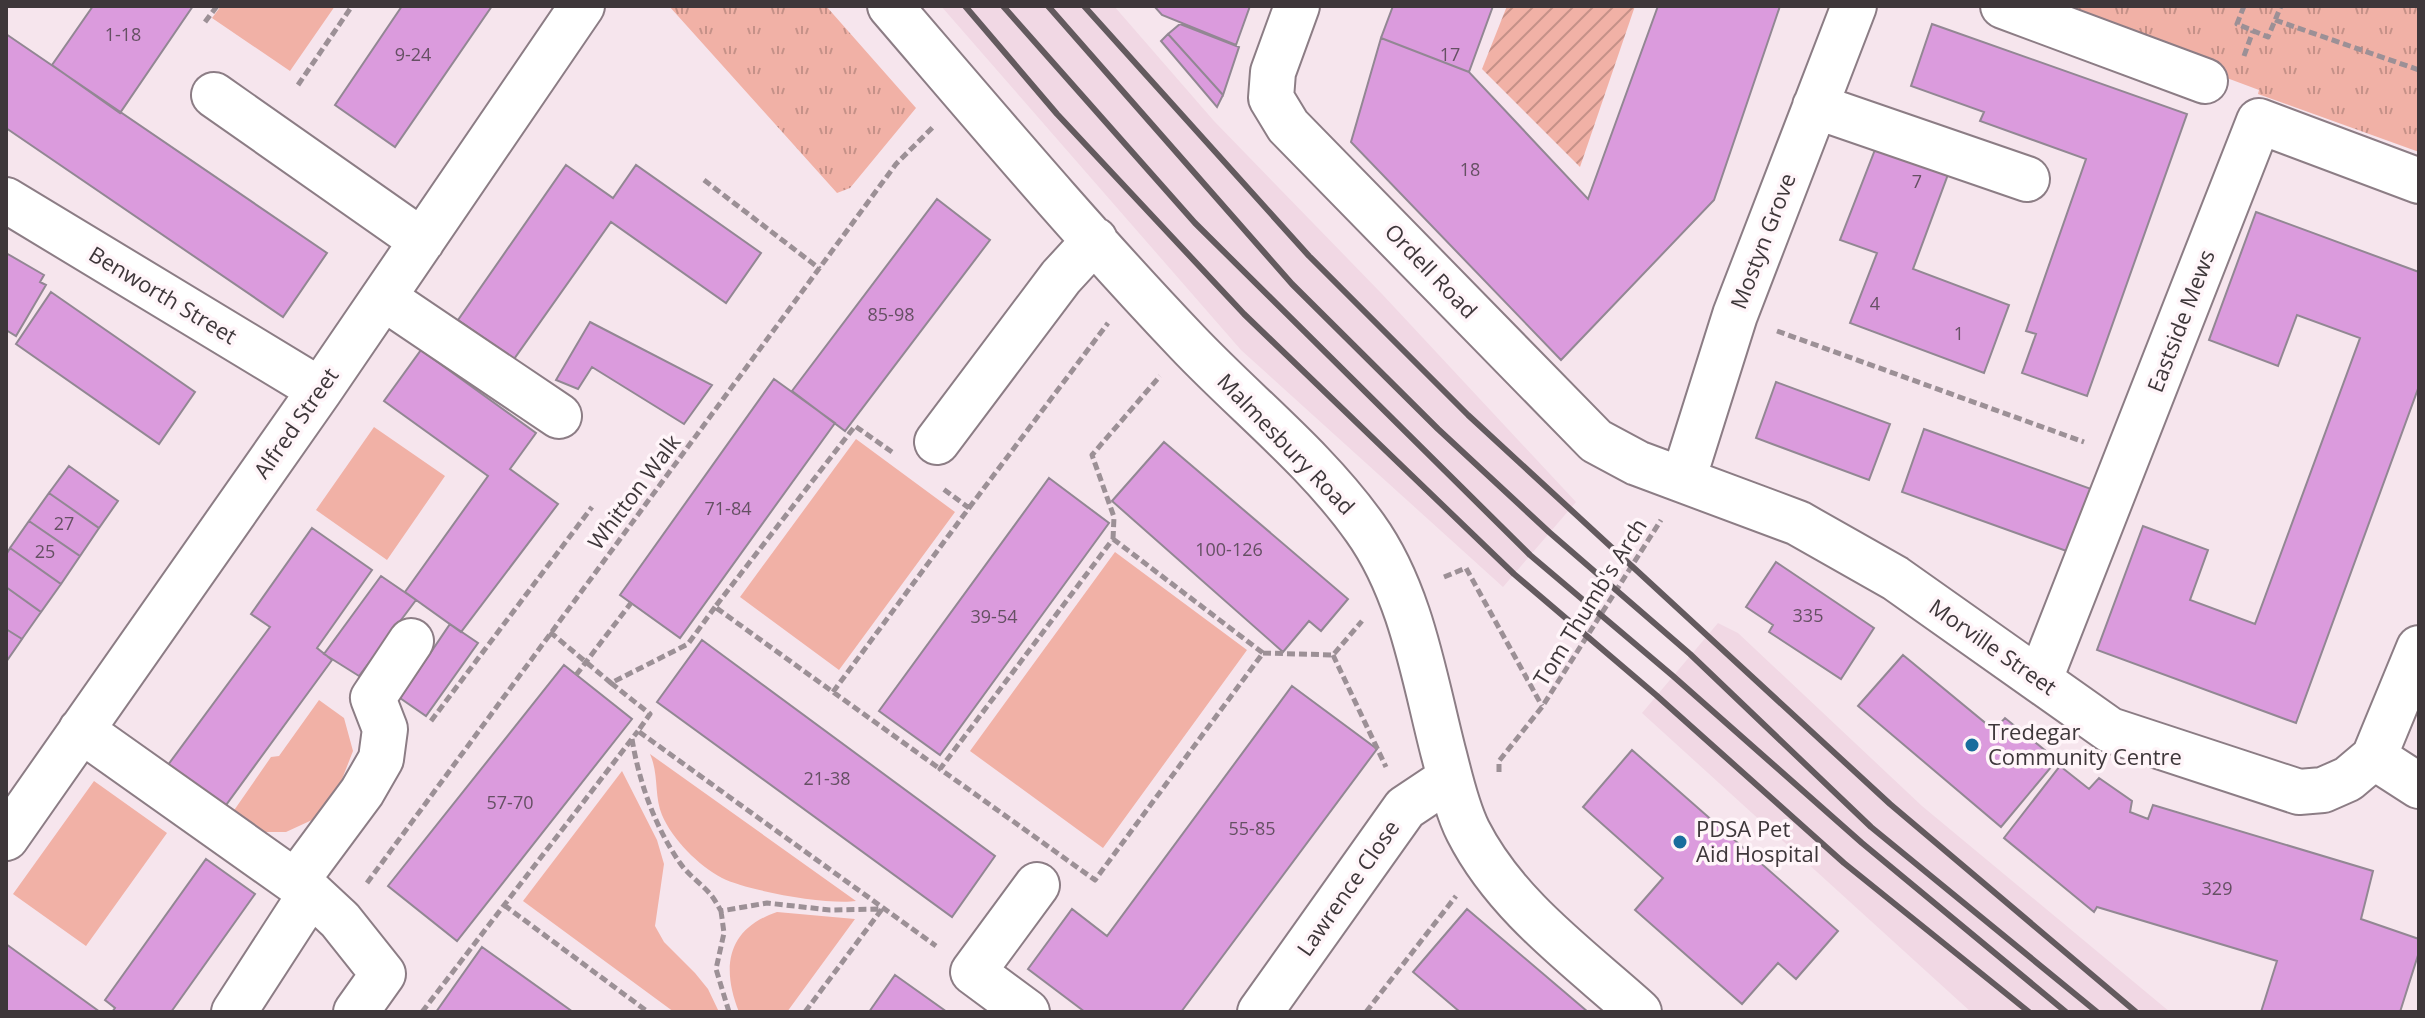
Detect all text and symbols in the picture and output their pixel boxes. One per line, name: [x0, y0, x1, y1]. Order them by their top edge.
house number: 1-18: [105, 22, 141, 46]
house number: 9-24: [395, 42, 431, 66]
house number: 17: [1440, 42, 1460, 66]
house number: 18: [1460, 157, 1480, 181]
street label: Mostyn Grove: [1722, 168, 1802, 313]
house number: 7: [1912, 169, 1922, 193]
street label: Ordell Road: [1379, 216, 1485, 324]
street label: Benworth Street: [84, 238, 243, 350]
street label: Eastside Mews: [2139, 245, 2221, 396]
house number: 4: [1870, 291, 1880, 315]
house number: 85-98: [868, 302, 914, 326]
house number: 1: [1954, 321, 1964, 345]
street label: Alfred Street: [246, 361, 345, 484]
street label: Malmesbury Road: [1211, 366, 1362, 521]
street label: Whitton Walk: [580, 427, 687, 555]
house number: 71-84: [705, 496, 751, 520]
house number: 27: [54, 511, 74, 535]
street label: Tom Thumb's Arch: [1525, 512, 1653, 691]
house number: 100-126: [1195, 537, 1263, 561]
house number: 25: [35, 539, 55, 563]
street label: Morville Street: [1924, 591, 2063, 701]
house number: 335: [1793, 603, 1823, 627]
house number: 39-54: [971, 604, 1017, 628]
place label: Tredegar Community Centre: [1988, 716, 2182, 771]
marker: Tredegar Community Centre: [1963, 736, 1981, 754]
house number: 21-38: [804, 766, 850, 790]
house number: 57-70: [487, 790, 533, 814]
street label: Lawrence Close: [1289, 813, 1405, 961]
place label: PDSA Pet Aid Hospital: [1696, 813, 1819, 868]
house number: 55-85: [1229, 816, 1275, 840]
marker: PDSA Pet Aid Hospital: [1671, 833, 1689, 851]
house number: 329: [2202, 876, 2232, 900]

